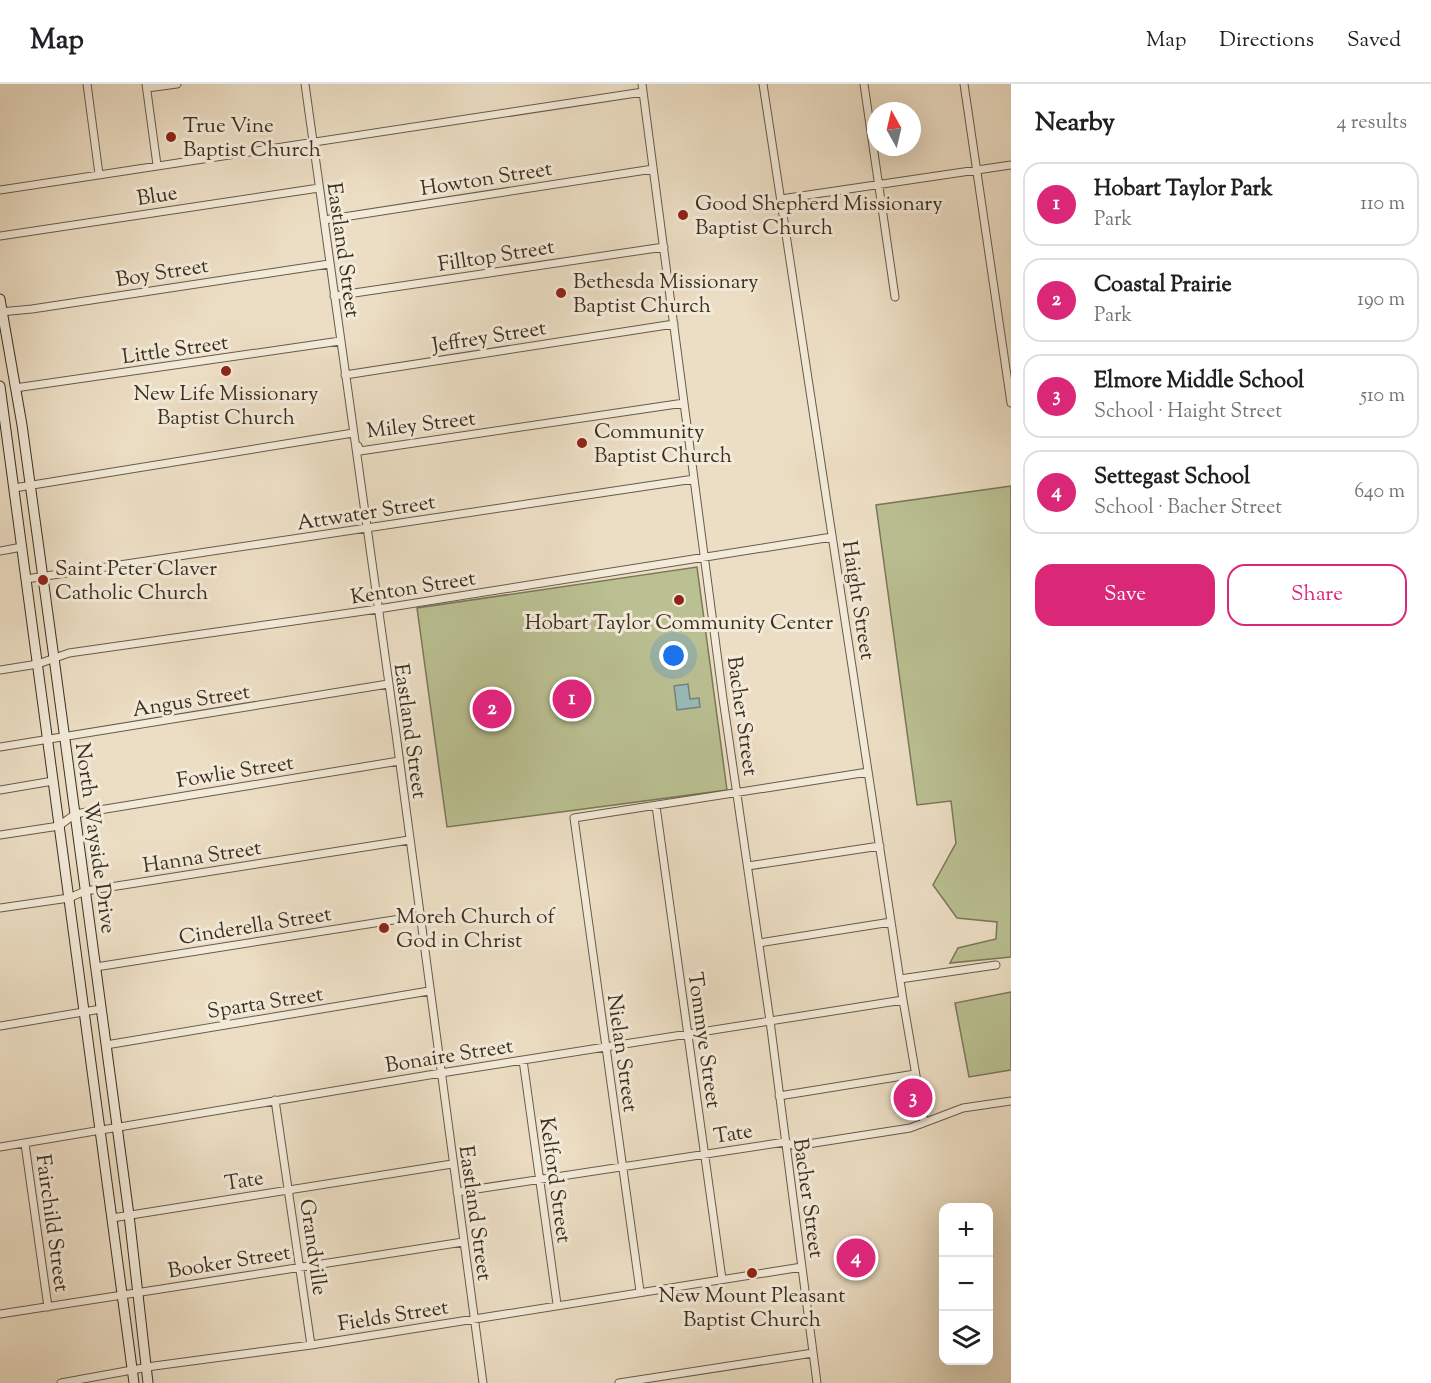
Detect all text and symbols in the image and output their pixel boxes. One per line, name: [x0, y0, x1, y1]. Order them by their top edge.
text: Map: [30, 21, 84, 61]
text: Map: [1146, 26, 1186, 56]
text: Directions: [1219, 26, 1314, 56]
text: Saved: [1347, 26, 1401, 56]
north arrow: [867, 102, 921, 156]
text: Nearby: [1035, 105, 1115, 142]
text: 4 results: [1336, 109, 1407, 138]
place label: True Vine Baptist Church: [183, 112, 321, 166]
marker: True Vine Baptist Church: [164, 130, 178, 144]
street label: Howton Street: [418, 155, 554, 205]
text: Hobart Taylor Park: [1094, 174, 1273, 206]
street label: Blue: [135, 179, 180, 215]
street label: Eastland Street: [318, 181, 366, 320]
place label: Good Shepherd Missionary Baptist Church: [695, 190, 943, 244]
text: 1: [1053, 190, 1060, 219]
text: 110 m: [1360, 190, 1405, 219]
text: Park: [1094, 206, 1132, 235]
marker: Good Shepherd Missionary Baptist Church: [676, 208, 690, 222]
street label: Filltop Street: [436, 233, 557, 281]
street label: Boy Street: [114, 252, 211, 296]
place label: Bethesda Missionary Baptist Church: [573, 268, 759, 322]
text: Coastal Prairie: [1094, 270, 1232, 302]
marker: Bethesda Missionary Baptist Church: [554, 286, 568, 300]
text: 2: [1052, 286, 1061, 315]
text: 190 m: [1357, 286, 1405, 315]
text: Park: [1094, 302, 1132, 331]
street label: Jeffrey Street: [429, 314, 549, 362]
street label: Little Street: [120, 329, 230, 373]
marker: New Life Missionary Baptist Church: [219, 364, 233, 378]
text: Elmore Middle School: [1094, 366, 1304, 398]
place label: New Life Missionary Baptist Church: [133, 380, 319, 434]
text: 3: [1052, 382, 1061, 411]
text: 510 m: [1360, 382, 1405, 411]
text: School · Haight Street: [1094, 398, 1282, 427]
street label: Miley Street: [365, 404, 477, 448]
place label: Community Baptist Church: [594, 418, 732, 472]
marker: Community Baptist Church: [575, 436, 589, 450]
text: Settegast School: [1094, 462, 1250, 494]
text: 4: [1051, 478, 1062, 507]
text: 640 m: [1354, 478, 1405, 507]
street label: Attwater Street: [295, 488, 438, 540]
text: School · Bacher Street: [1094, 494, 1282, 523]
street label: Haight Street: [833, 539, 881, 662]
place label: Saint Peter Claver Catholic Church: [55, 555, 217, 609]
street label: Kenton Street: [349, 564, 478, 614]
button: Save: [1035, 564, 1215, 626]
button: Share: [1227, 564, 1407, 626]
marker: Saint Peter Claver Catholic Church: [36, 573, 50, 587]
marker: Hobart Taylor Community Center: [672, 593, 686, 607]
place label: Hobart Taylor Community Center: [525, 609, 833, 639]
your location: [659, 641, 688, 670]
street label: Bacher Street: [718, 655, 764, 778]
street label: Eastland Street: [385, 662, 433, 801]
pin: 1: [552, 676, 592, 722]
street label: Angus Street: [130, 678, 252, 726]
pin: 2: [472, 686, 512, 732]
street label: North Wayside Drive: [66, 741, 122, 936]
street label: Fowlie Street: [175, 749, 296, 797]
street label: Hanna Street: [141, 834, 264, 882]
street label: Cinderella Street: [177, 900, 334, 954]
place label: Moreh Church of God in Christ: [396, 903, 557, 957]
marker: Moreh Church of God in Christ: [377, 921, 391, 935]
street label: Tommye Street: [679, 970, 727, 1110]
street label: Sparta Street: [205, 980, 325, 1028]
street label: Nielan Street: [598, 992, 644, 1114]
street label: Bonaire Street: [383, 1032, 515, 1082]
pin: 3: [894, 1076, 932, 1120]
street label: Kelford Street: [530, 1116, 578, 1245]
street label: Tate: [712, 1117, 755, 1153]
street label: Bacher Street: [784, 1137, 830, 1260]
street label: Eastland Street: [450, 1144, 498, 1283]
street label: Fairchild Street: [27, 1153, 76, 1294]
street label: Tate: [223, 1164, 266, 1200]
street label: Grandville: [290, 1197, 334, 1297]
map controls: [939, 1203, 993, 1365]
button: +: [939, 1203, 993, 1257]
pin: 4: [836, 1236, 876, 1280]
street label: Booker Street: [166, 1238, 293, 1287]
button: −: [939, 1257, 993, 1311]
marker: New Mount Pleasant Baptist Church: [745, 1266, 759, 1280]
place label: New Mount Pleasant Baptist Church: [659, 1282, 845, 1336]
street label: Fields Street: [336, 1293, 451, 1340]
button: layers: [939, 1311, 993, 1365]

